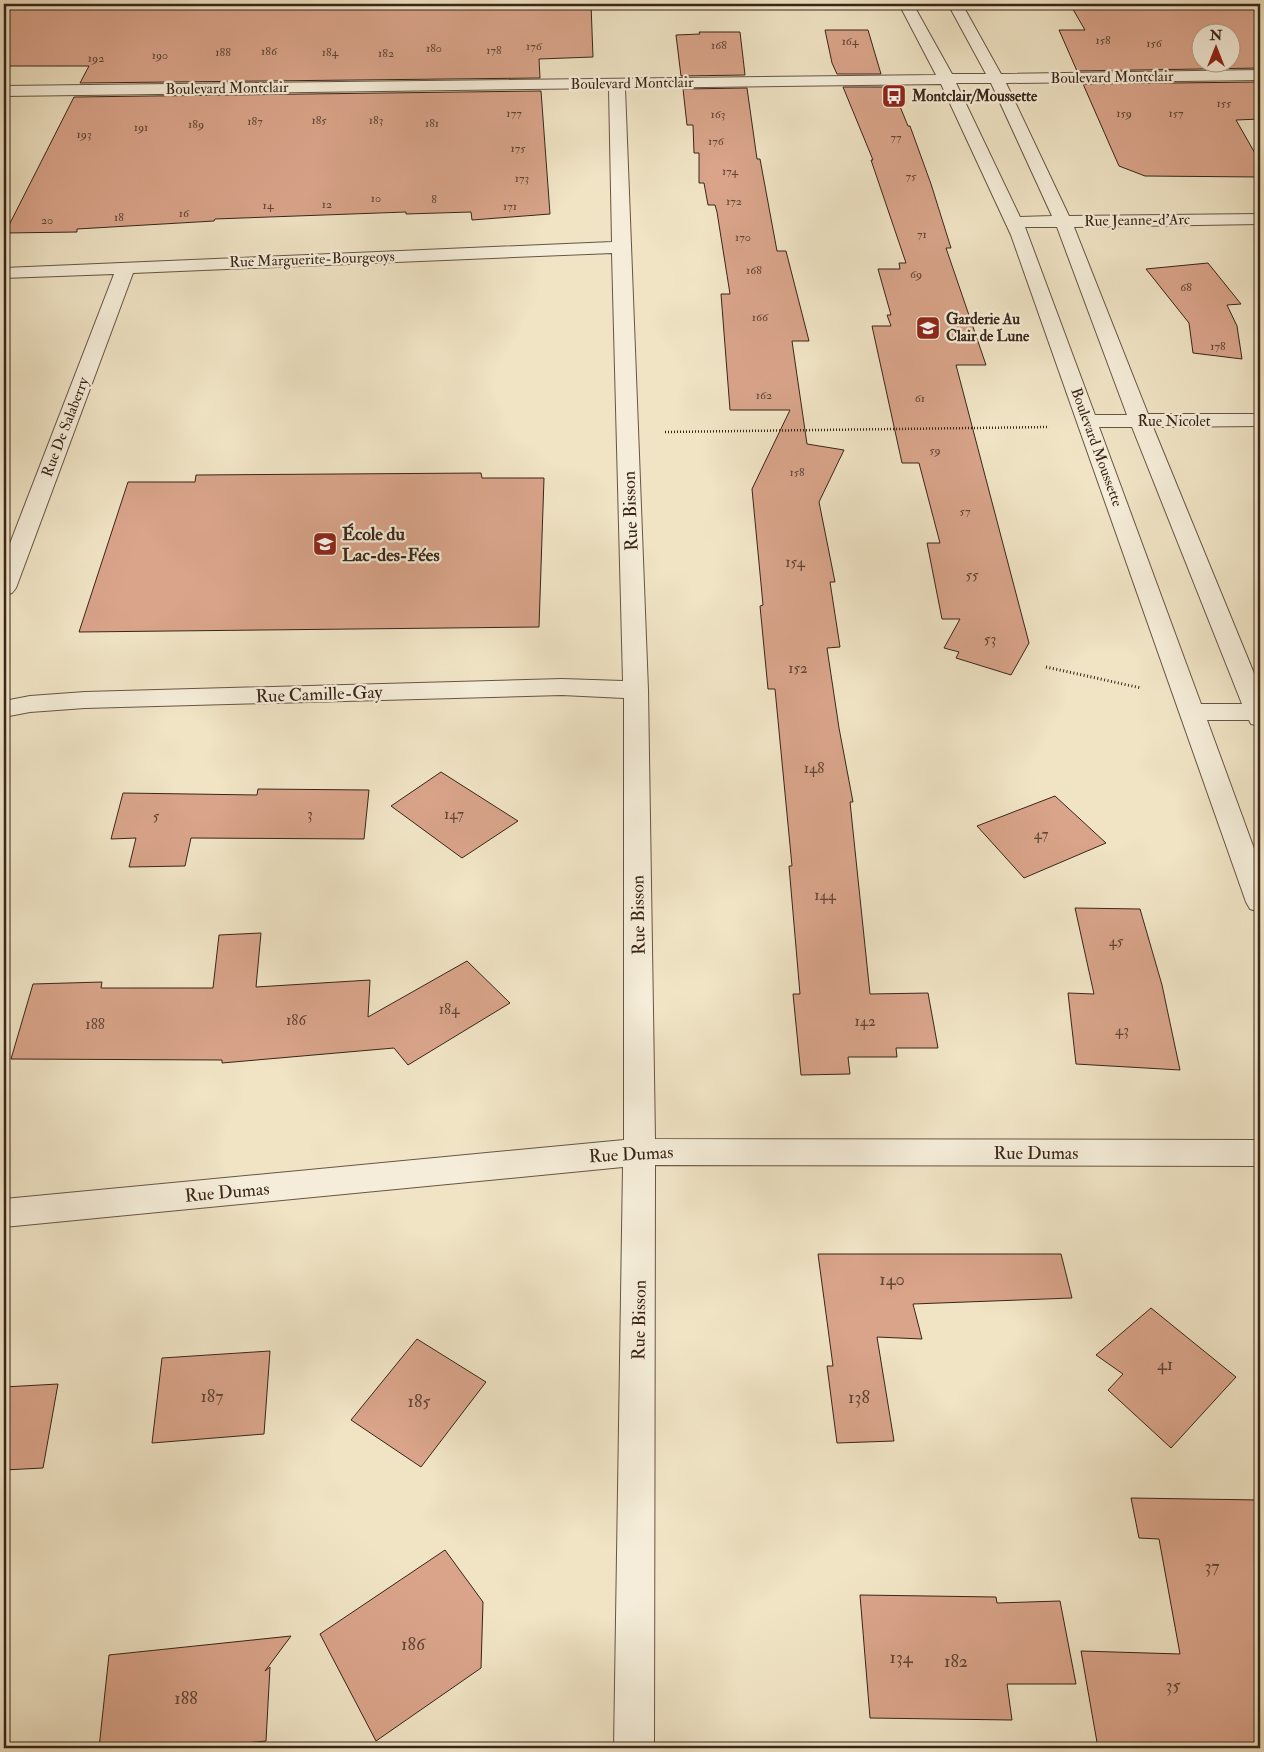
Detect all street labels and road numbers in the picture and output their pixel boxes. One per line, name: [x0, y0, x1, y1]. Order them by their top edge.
street label: Boulevard Montclair: [1050, 67, 1174, 88]
street label: Boulevard Montclair: [570, 73, 694, 94]
street label: Boulevard Montclair: [165, 78, 289, 99]
street label: Rue Jeanne-d'Arc: [1084, 210, 1190, 232]
street label: Rue Marguerite-Bourgeoys: [229, 247, 395, 272]
street label: Rue De Salaberry: [38, 374, 93, 480]
street label: Boulevard Moussette: [1066, 385, 1127, 509]
street label: Rue Nicolet: [1137, 412, 1211, 431]
street label: Rue Bisson: [618, 471, 643, 551]
street label: Rue Camille-Gay: [255, 681, 384, 708]
street label: Rue Bisson: [626, 875, 651, 955]
street label: Rue Dumas: [588, 1141, 674, 1168]
street label: Rue Dumas: [994, 1142, 1078, 1165]
street label: Rue Dumas: [184, 1177, 270, 1208]
street label: Rue Bisson: [627, 1280, 652, 1360]

